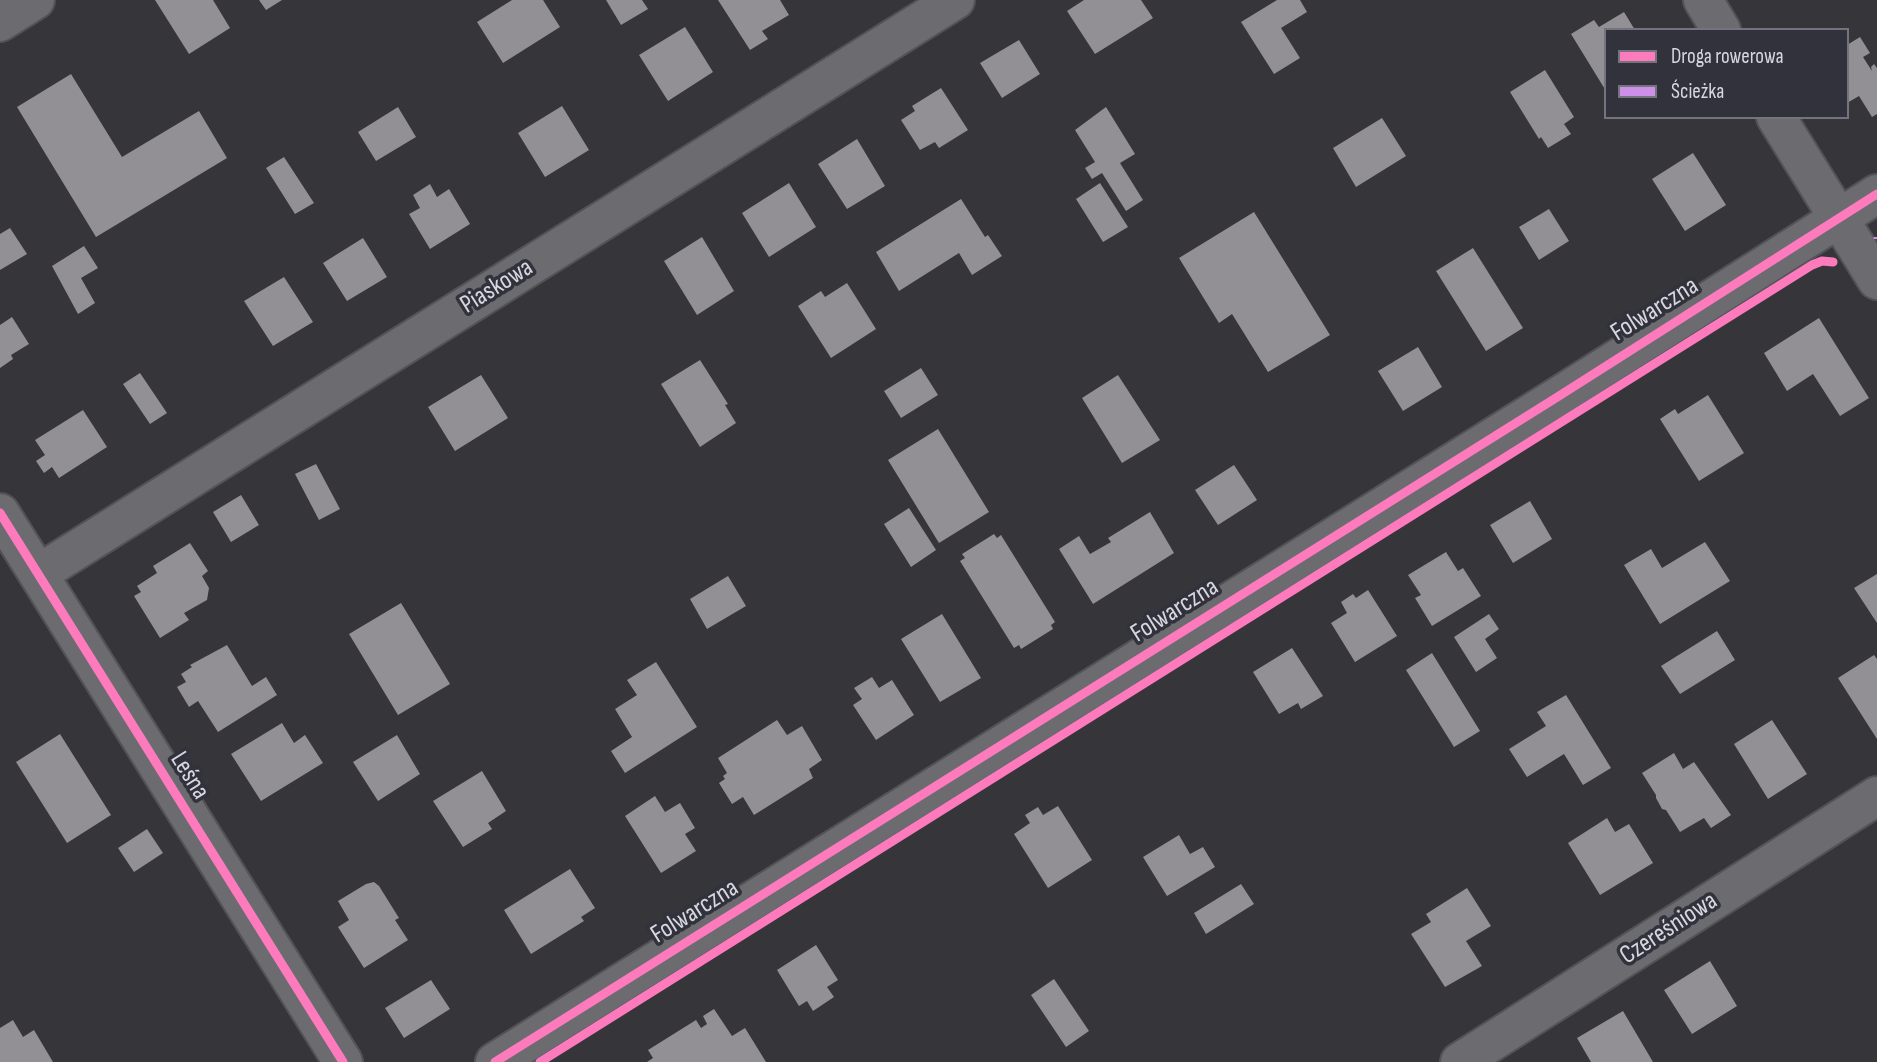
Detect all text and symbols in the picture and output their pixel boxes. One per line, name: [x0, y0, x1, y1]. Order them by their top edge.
legend: [1604, 28, 1849, 119]
text: Droga rowerowa: [1671, 44, 1784, 69]
text: Ścieżka: [1671, 79, 1724, 104]
street label: Piaskowa: [455, 253, 539, 321]
street label: Folwarczna: [1606, 271, 1704, 349]
street label: Folwarczna: [1126, 572, 1224, 650]
street label: Leśna: [162, 746, 216, 806]
street label: Folwarczna: [646, 873, 744, 951]
street label: Czereśniowa: [1615, 886, 1723, 972]

